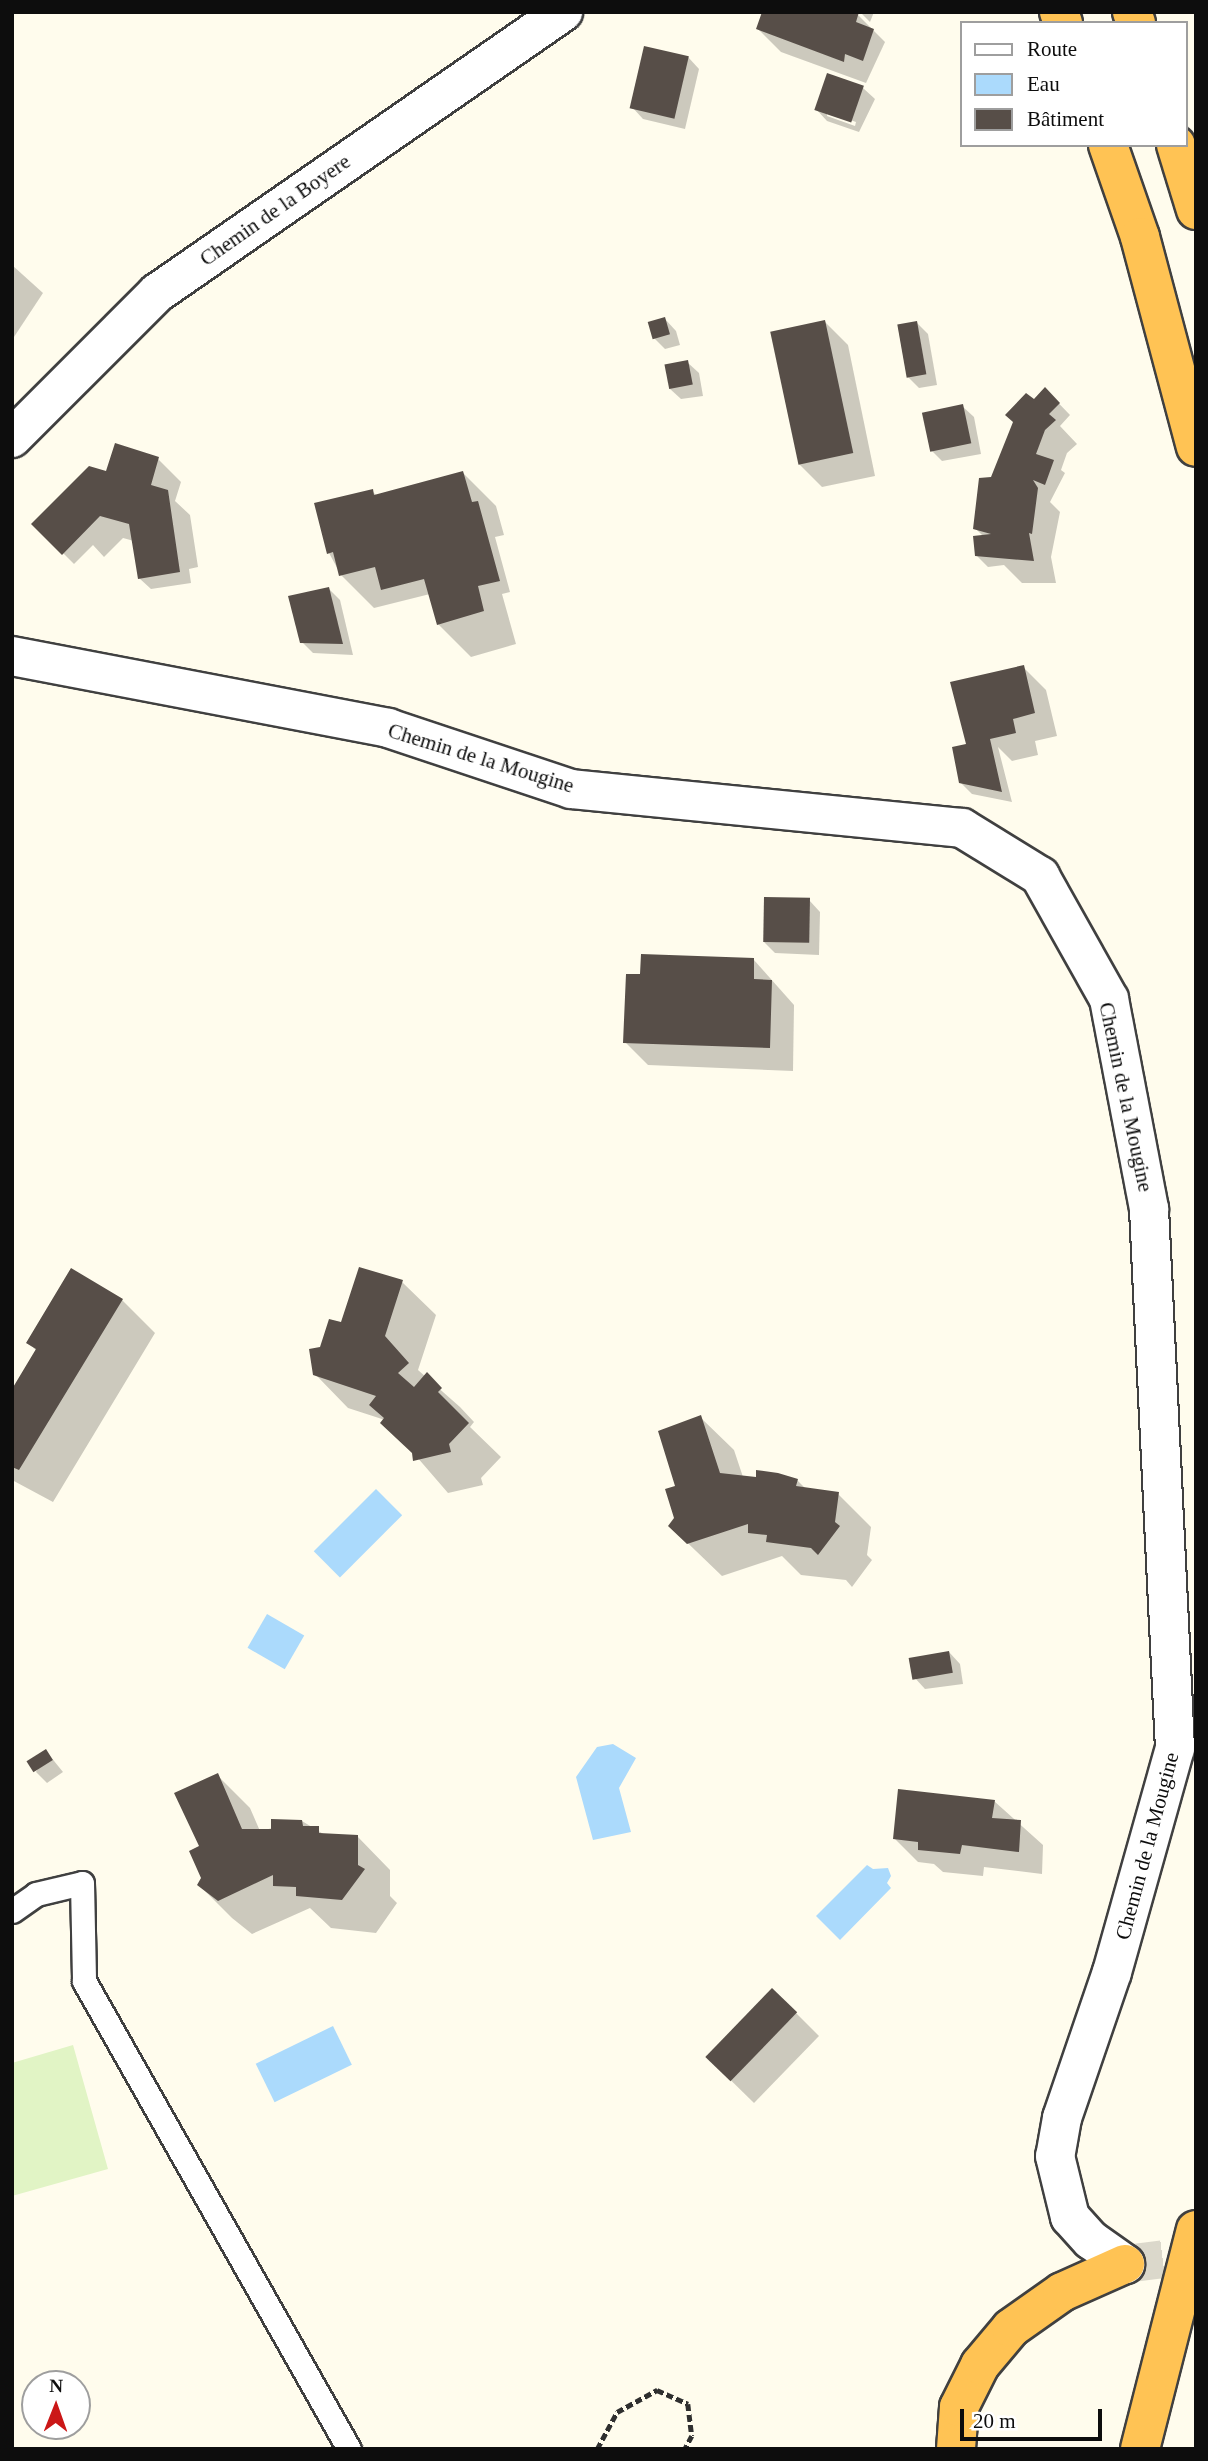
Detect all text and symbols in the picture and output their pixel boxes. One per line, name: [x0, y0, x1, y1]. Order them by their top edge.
legend: [960, 21, 1187, 147]
text: Route: [1027, 37, 1077, 61]
text: Eau: [1027, 72, 1060, 96]
text: Bâtiment: [1027, 107, 1104, 131]
street label: Chemin de la Boyere: [195, 149, 355, 271]
street label: Chemin de la Mougine: [385, 718, 577, 798]
street label: Chemin de la Mougine: [1094, 1000, 1158, 1194]
street label: Chemin de la Mougine: [1110, 1750, 1184, 1942]
north arrow: [21, 2370, 91, 2440]
text: N: [49, 2375, 63, 2396]
scale bar: [963, 2394, 1105, 2438]
text: 20 m: [973, 2409, 1016, 2433]

